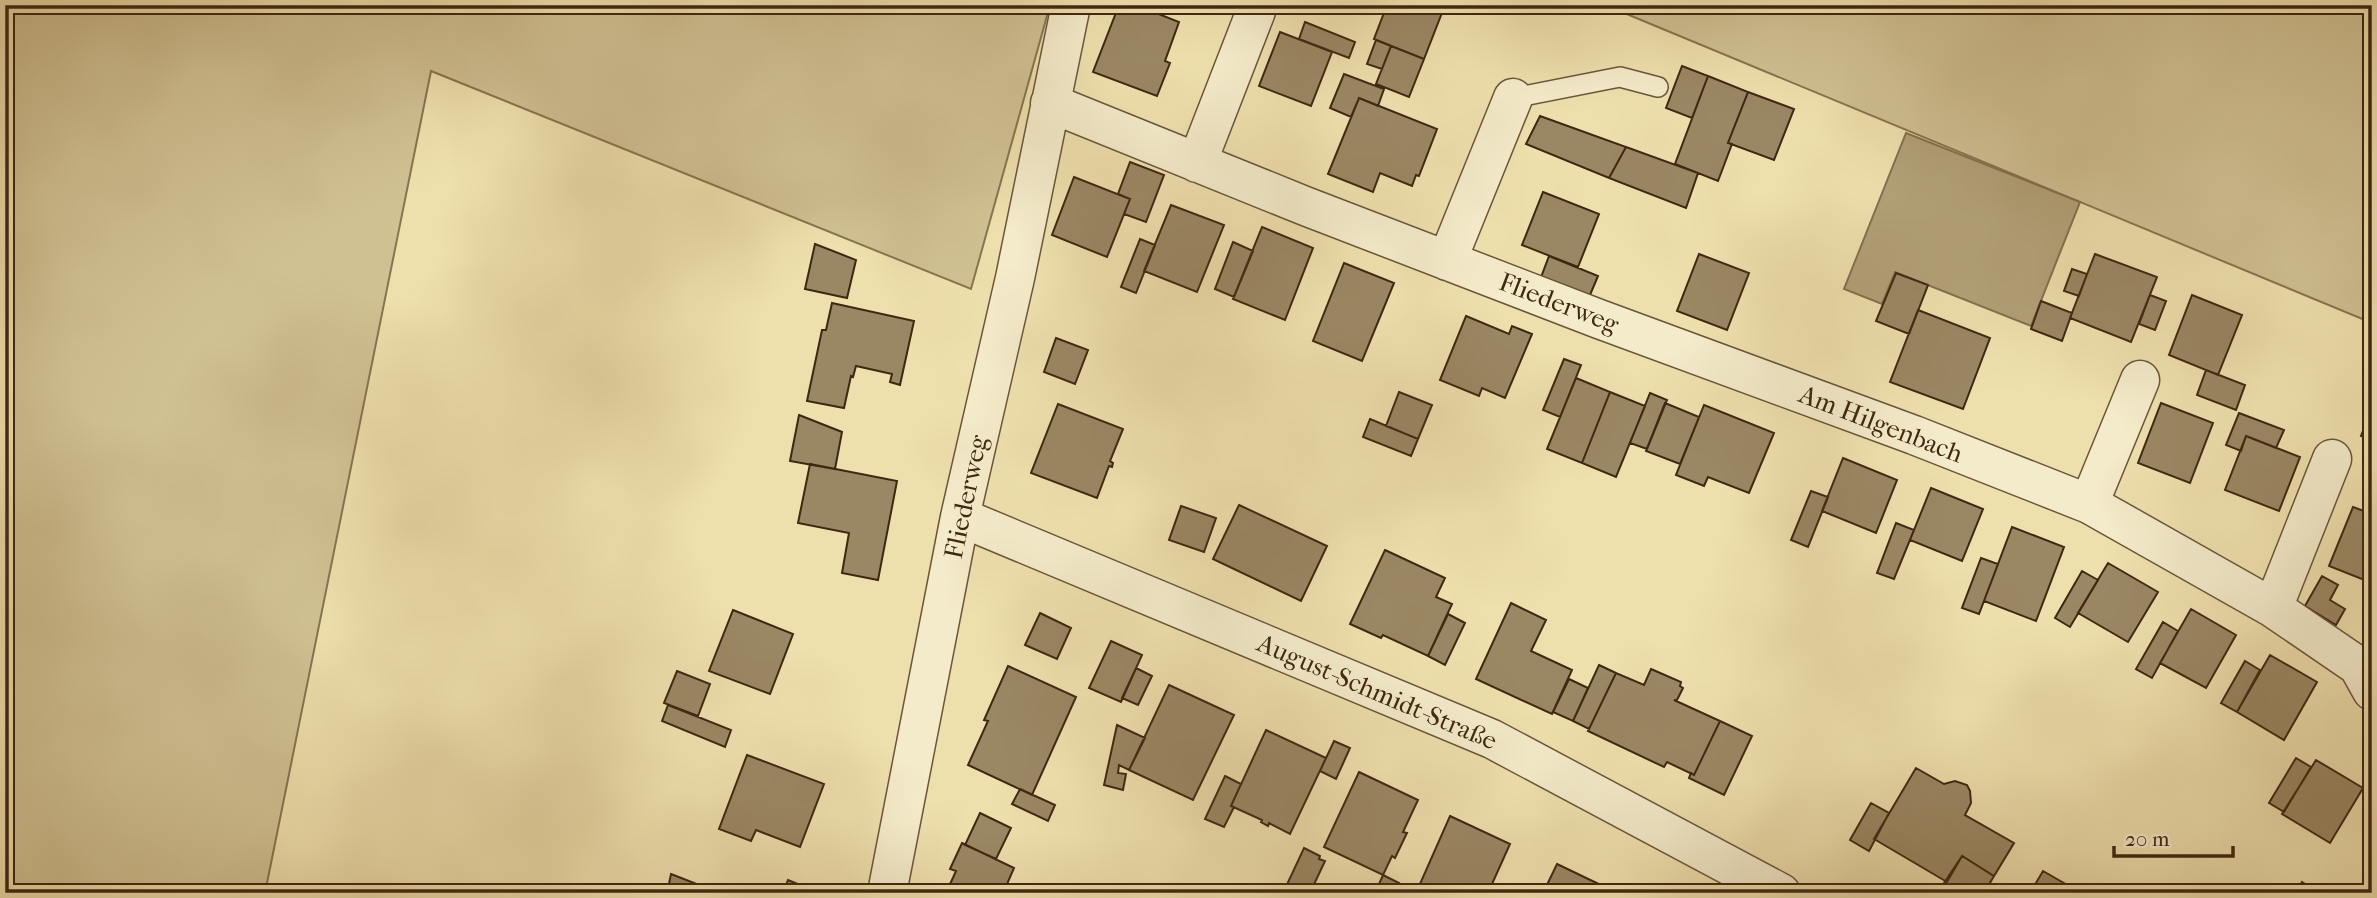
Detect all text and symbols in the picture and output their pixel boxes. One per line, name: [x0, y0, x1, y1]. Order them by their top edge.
street label: Fliederweg: [1495, 266, 1624, 340]
street label: Am Hilgenbach: [1794, 378, 1968, 470]
street label: Fliederweg: [938, 431, 994, 562]
street label: August-Schmidt-Straße: [1251, 627, 1502, 757]
scale bar: [2114, 814, 2234, 858]
text: 20 m: [2125, 827, 2170, 851]

